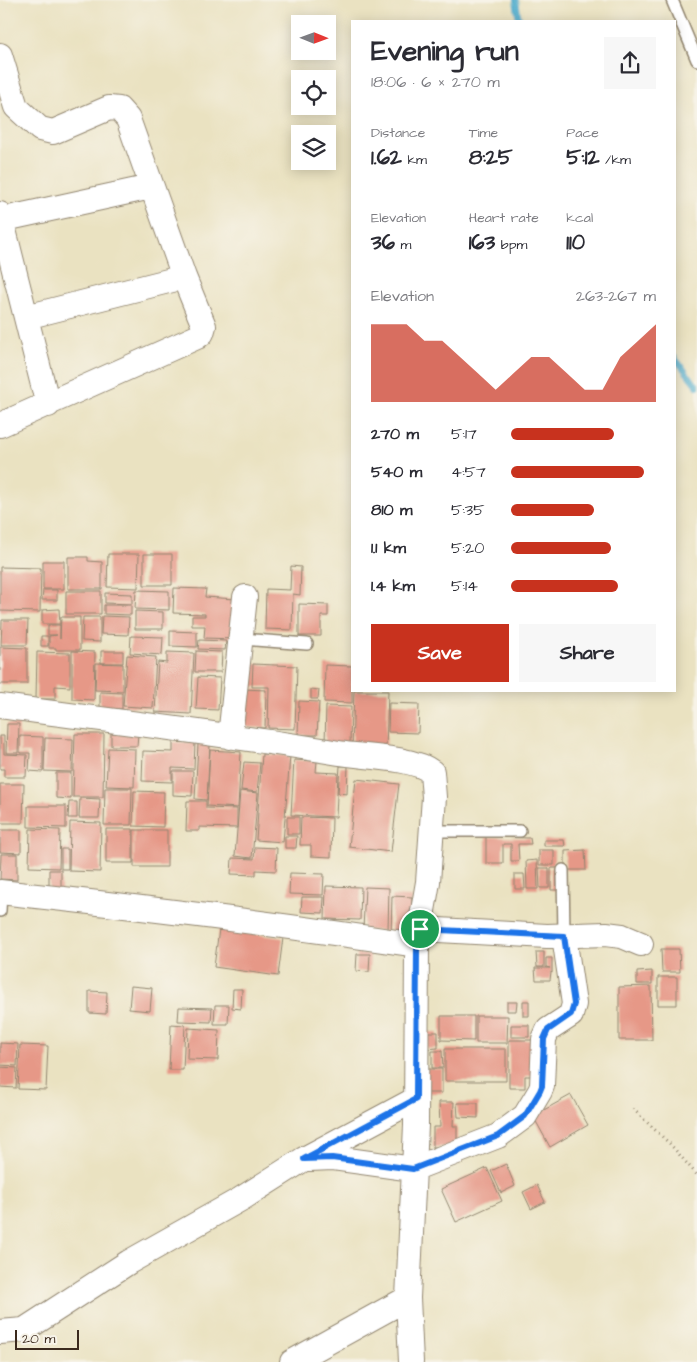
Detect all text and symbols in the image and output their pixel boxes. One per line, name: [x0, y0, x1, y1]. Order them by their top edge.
north arrow: [291, 15, 336, 60]
map controls: [291, 15, 336, 170]
text: Evening run: [371, 32, 519, 71]
button: share: [604, 37, 656, 89]
button: locate: [291, 70, 336, 115]
text: 18:06 · 6 × 270 m: [371, 71, 500, 93]
text: Distance: [371, 123, 425, 143]
text: Time: [469, 123, 498, 143]
text: Pace: [566, 123, 599, 143]
button: layers: [291, 125, 336, 170]
text: 1.62: [371, 143, 402, 172]
text: 8:25: [469, 143, 513, 172]
text: 5:12: [566, 143, 599, 172]
text: km: [402, 150, 427, 170]
text: /km: [599, 150, 631, 170]
text: Elevation: [371, 208, 426, 228]
text: Heart rate: [469, 208, 539, 228]
text: kcal: [566, 208, 593, 228]
text: 36: [371, 228, 395, 257]
text: 163: [469, 228, 495, 257]
text: 110: [566, 228, 585, 257]
text: m: [395, 235, 411, 255]
text: bpm: [495, 235, 527, 255]
text: Elevation: [371, 285, 434, 307]
text: 263–267 m: [576, 285, 656, 307]
text: 270 m: [371, 423, 419, 445]
text: 5:17: [451, 423, 477, 445]
text: 540 m: [371, 461, 422, 483]
text: 4:57: [451, 461, 486, 483]
text: 810 m: [371, 499, 412, 521]
text: 5:35: [451, 499, 484, 521]
text: 1.1 km: [371, 537, 406, 559]
text: 5:20: [451, 537, 484, 559]
text: 1.4 km: [371, 575, 415, 597]
text: 5:14: [451, 575, 478, 597]
button: Save: [371, 624, 509, 682]
button: Share: [519, 624, 656, 682]
pin: [399, 908, 441, 950]
icon: arrive: [406, 915, 434, 943]
scale bar: [15, 1327, 79, 1350]
text: 20 m: [22, 1329, 55, 1349]

